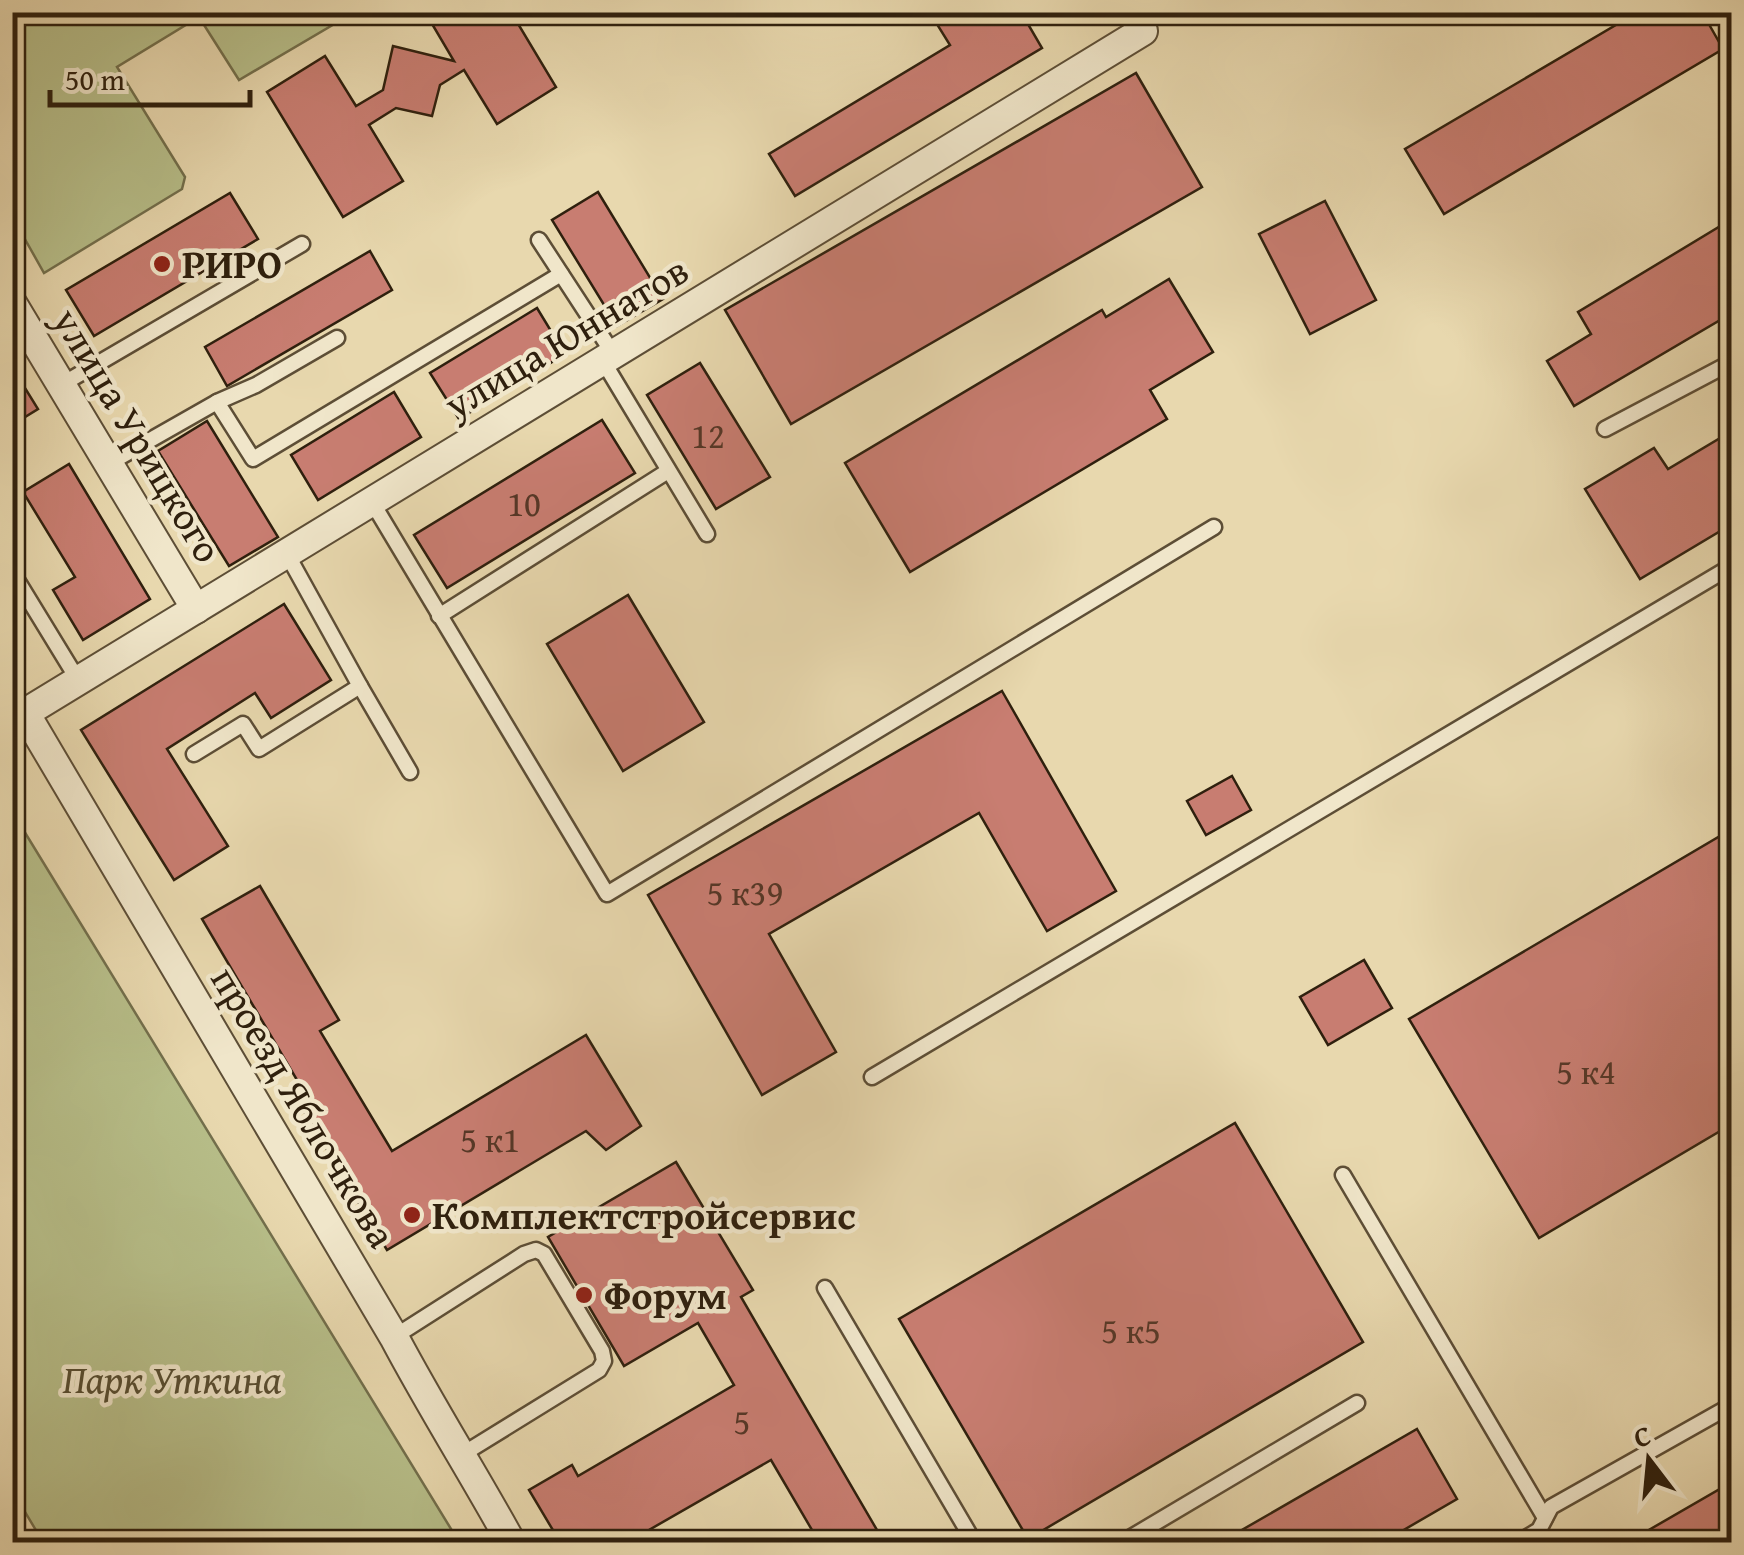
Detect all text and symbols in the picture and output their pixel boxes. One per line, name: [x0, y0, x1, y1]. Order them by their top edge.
scale bar: [50, 45, 250, 107]
text: 50 m: [65, 57, 125, 101]
place label: РИРО: [182, 234, 282, 293]
street label: улица Юннатов: [432, 240, 699, 433]
marker: РИРО: [151, 253, 173, 275]
street label: улица Урицкого: [38, 295, 238, 573]
house number: 12: [691, 410, 725, 461]
house number: 10: [507, 478, 541, 529]
house number: 5 к39: [707, 867, 783, 918]
street label: проезд Яблочкова: [197, 955, 412, 1259]
house number: 5 к4: [1556, 1046, 1616, 1097]
house number: 5 к1: [460, 1114, 520, 1165]
place label: Комплектстройсервис: [432, 1185, 856, 1244]
marker: Комплектстройсервис: [401, 1204, 423, 1226]
place label: Форум: [604, 1265, 727, 1324]
marker: Форум: [573, 1284, 595, 1306]
house number: 5 к5: [1101, 1305, 1161, 1356]
park label: Парк Уткина: [62, 1349, 282, 1408]
house number: 5: [734, 1396, 750, 1447]
north arrow: [1599, 1410, 1699, 1510]
text: С: [1629, 1414, 1655, 1457]

